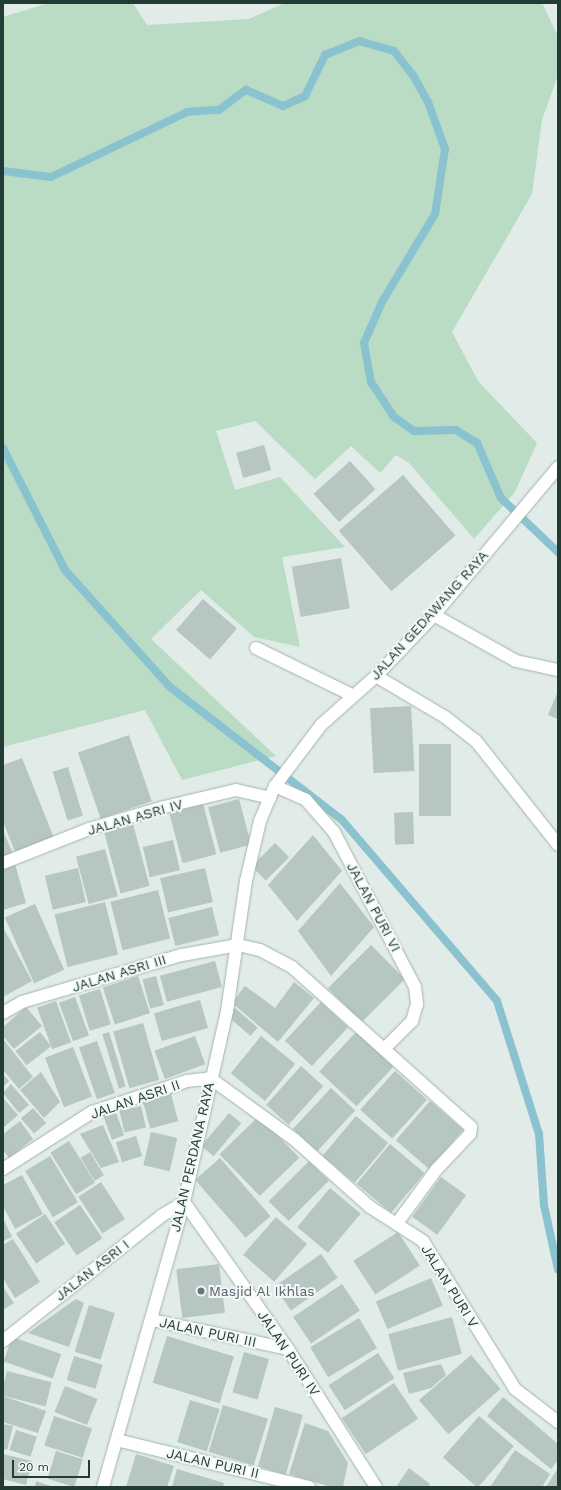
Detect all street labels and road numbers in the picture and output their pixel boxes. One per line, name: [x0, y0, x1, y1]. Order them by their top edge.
street label: JALAN GEDAWANG RAYA: [366, 547, 492, 683]
street label: JALAN ASRI IV: [85, 795, 185, 839]
street label: JALAN PURI VI: [343, 859, 405, 955]
street label: JALAN ASRI III: [70, 951, 168, 995]
street label: JALAN ASRI II: [88, 1076, 182, 1122]
street label: JALAN PERDANA RAYA: [167, 1080, 217, 1234]
street label: JALAN ASRI I: [51, 1236, 133, 1304]
street label: JALAN PURI V: [418, 1241, 482, 1331]
street label: JALAN PURI IV: [254, 1307, 324, 1399]
street label: JALAN PURI III: [158, 1314, 258, 1350]
street label: JALAN PURI II: [165, 1444, 261, 1482]

